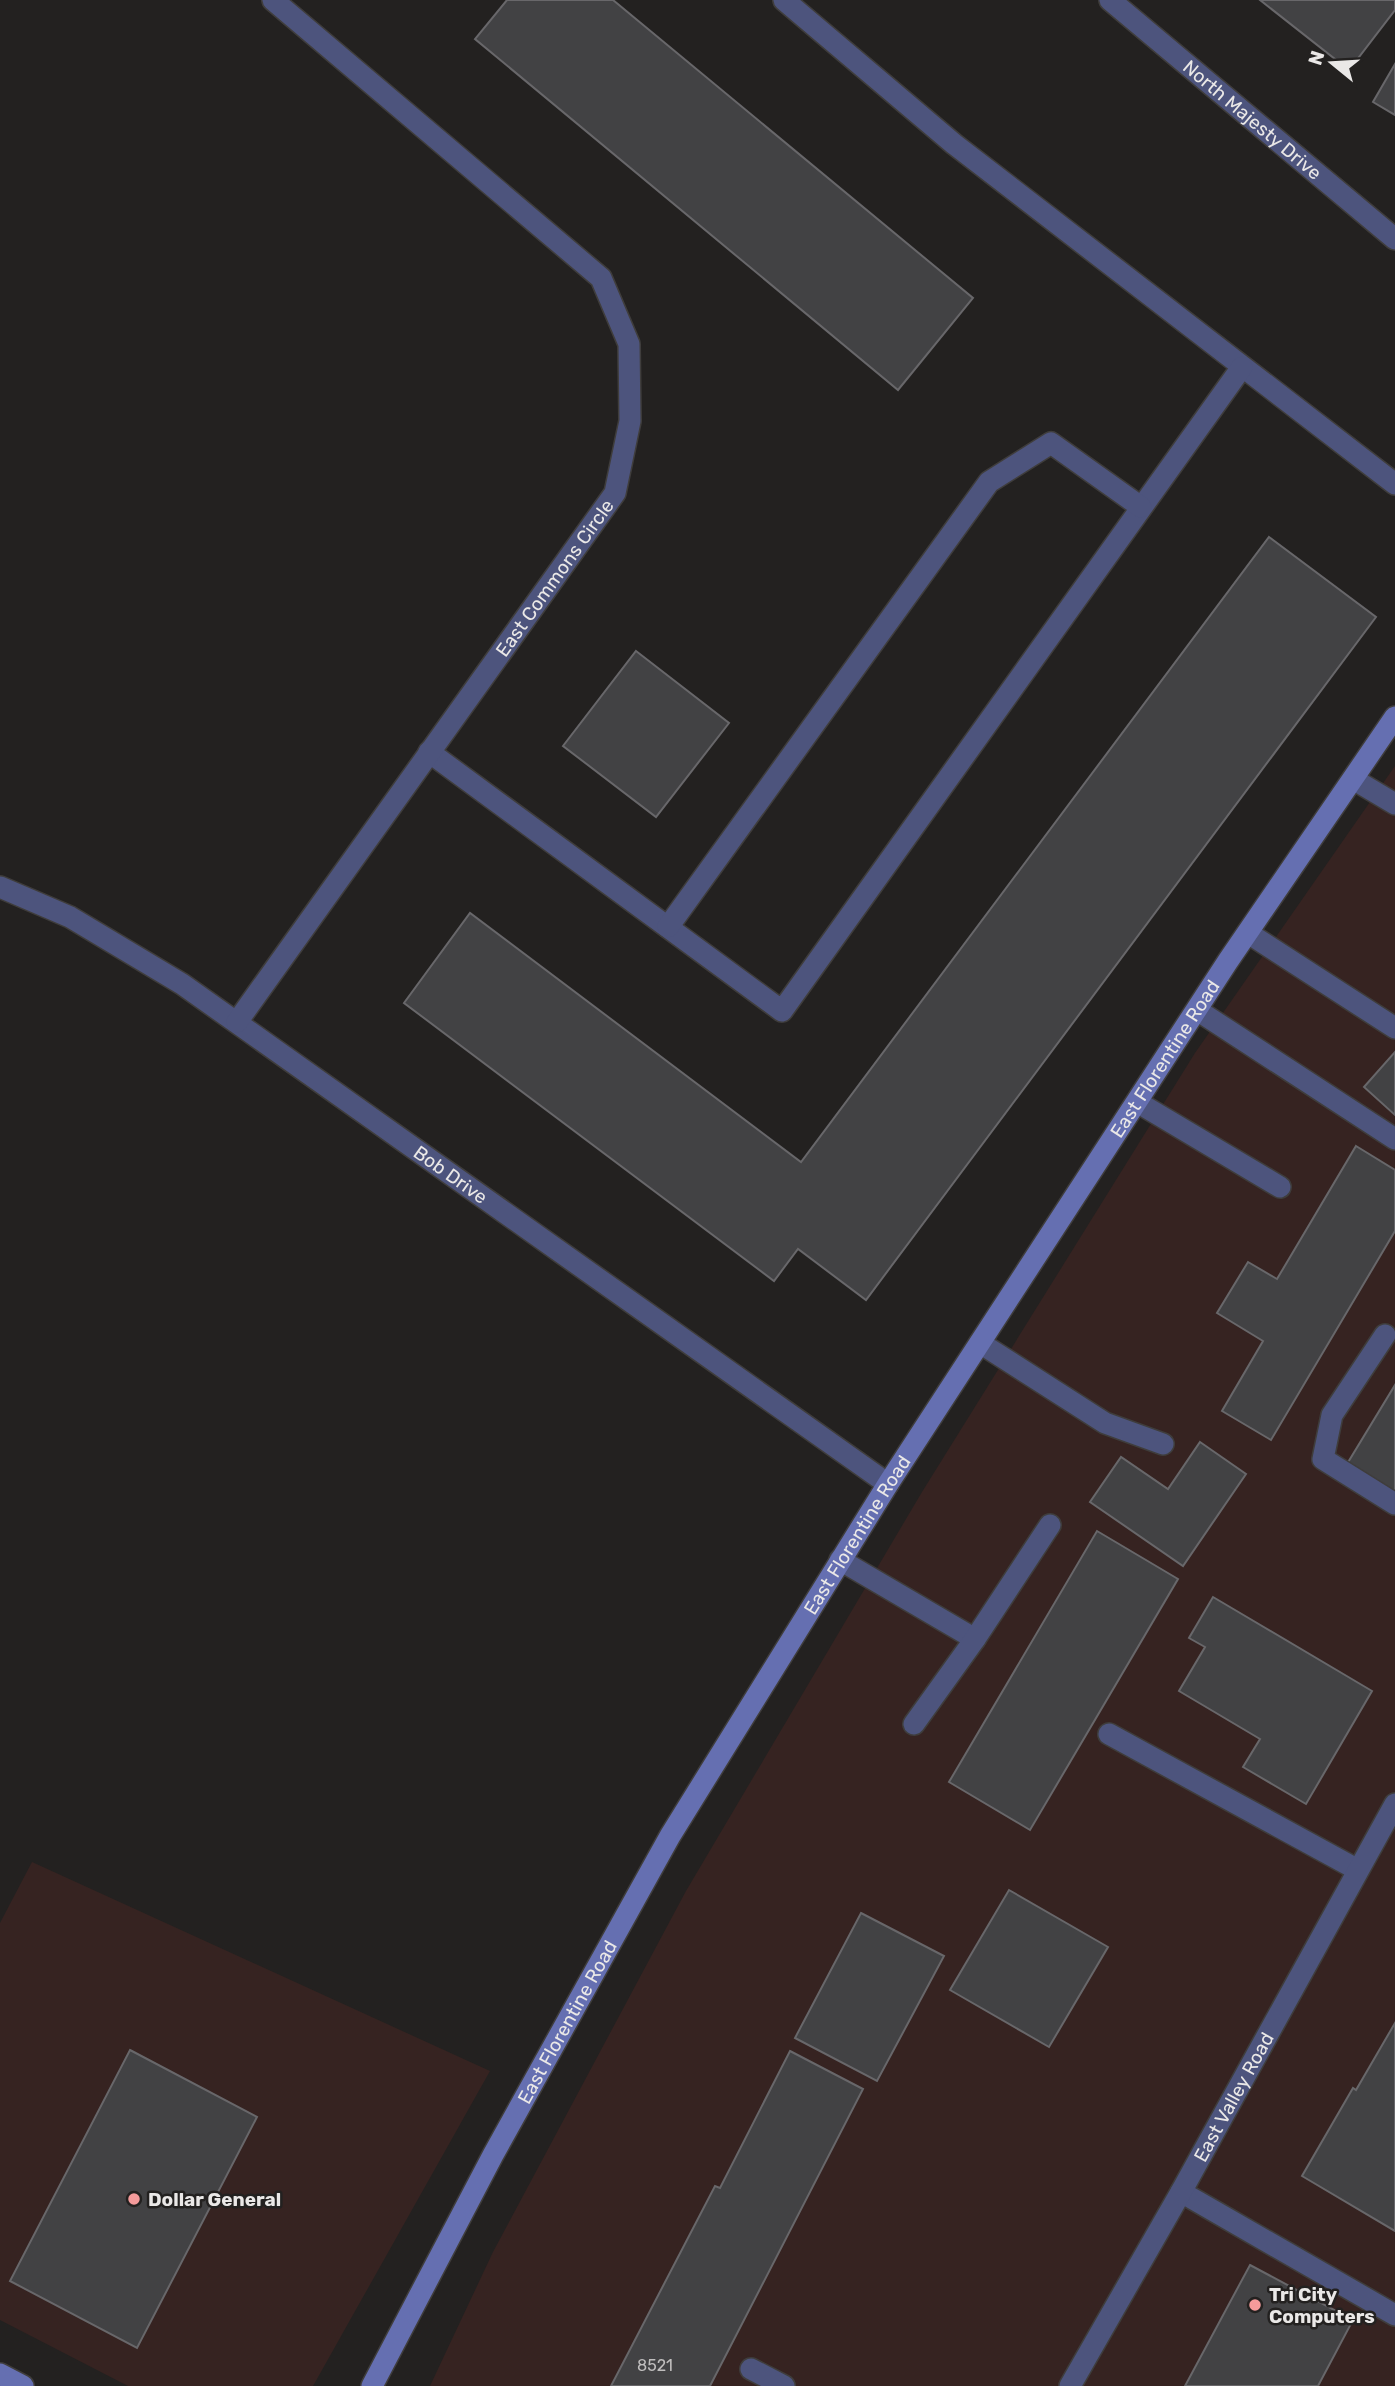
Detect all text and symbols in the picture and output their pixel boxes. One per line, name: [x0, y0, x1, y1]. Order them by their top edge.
north arrow: [1297, 28, 1367, 98]
street label: North Majesty Drive: [1179, 54, 1327, 184]
street label: East Commons Circle: [491, 495, 619, 661]
street label: East Florentine Road: [1105, 976, 1225, 1142]
street label: Bob Drive: [409, 1141, 492, 1209]
street label: East Florentine Road: [799, 1451, 916, 1619]
street label: East Florentine Road: [513, 1936, 622, 2108]
street label: East Valley Road: [1189, 2028, 1279, 2166]
place label: Dollar General: [148, 2188, 281, 2211]
marker: Dollar General: [126, 2191, 142, 2207]
place label: Tri City Computers: [1269, 2283, 1375, 2328]
marker: Tri City Computers: [1247, 2297, 1263, 2313]
house number: 8521: [637, 2356, 673, 2375]

